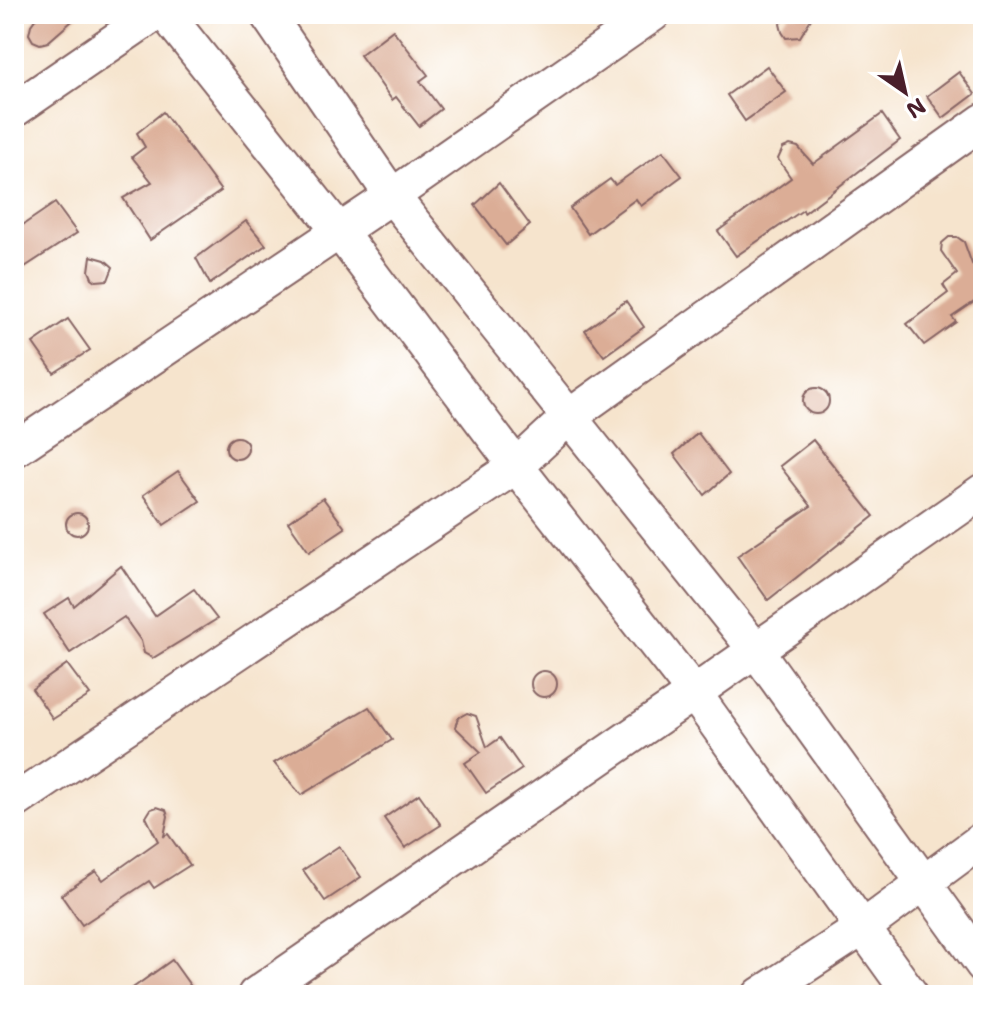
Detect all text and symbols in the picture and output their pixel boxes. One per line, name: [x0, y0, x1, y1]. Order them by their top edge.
north arrow: [865, 52, 945, 132]
text: N: [901, 91, 931, 125]

